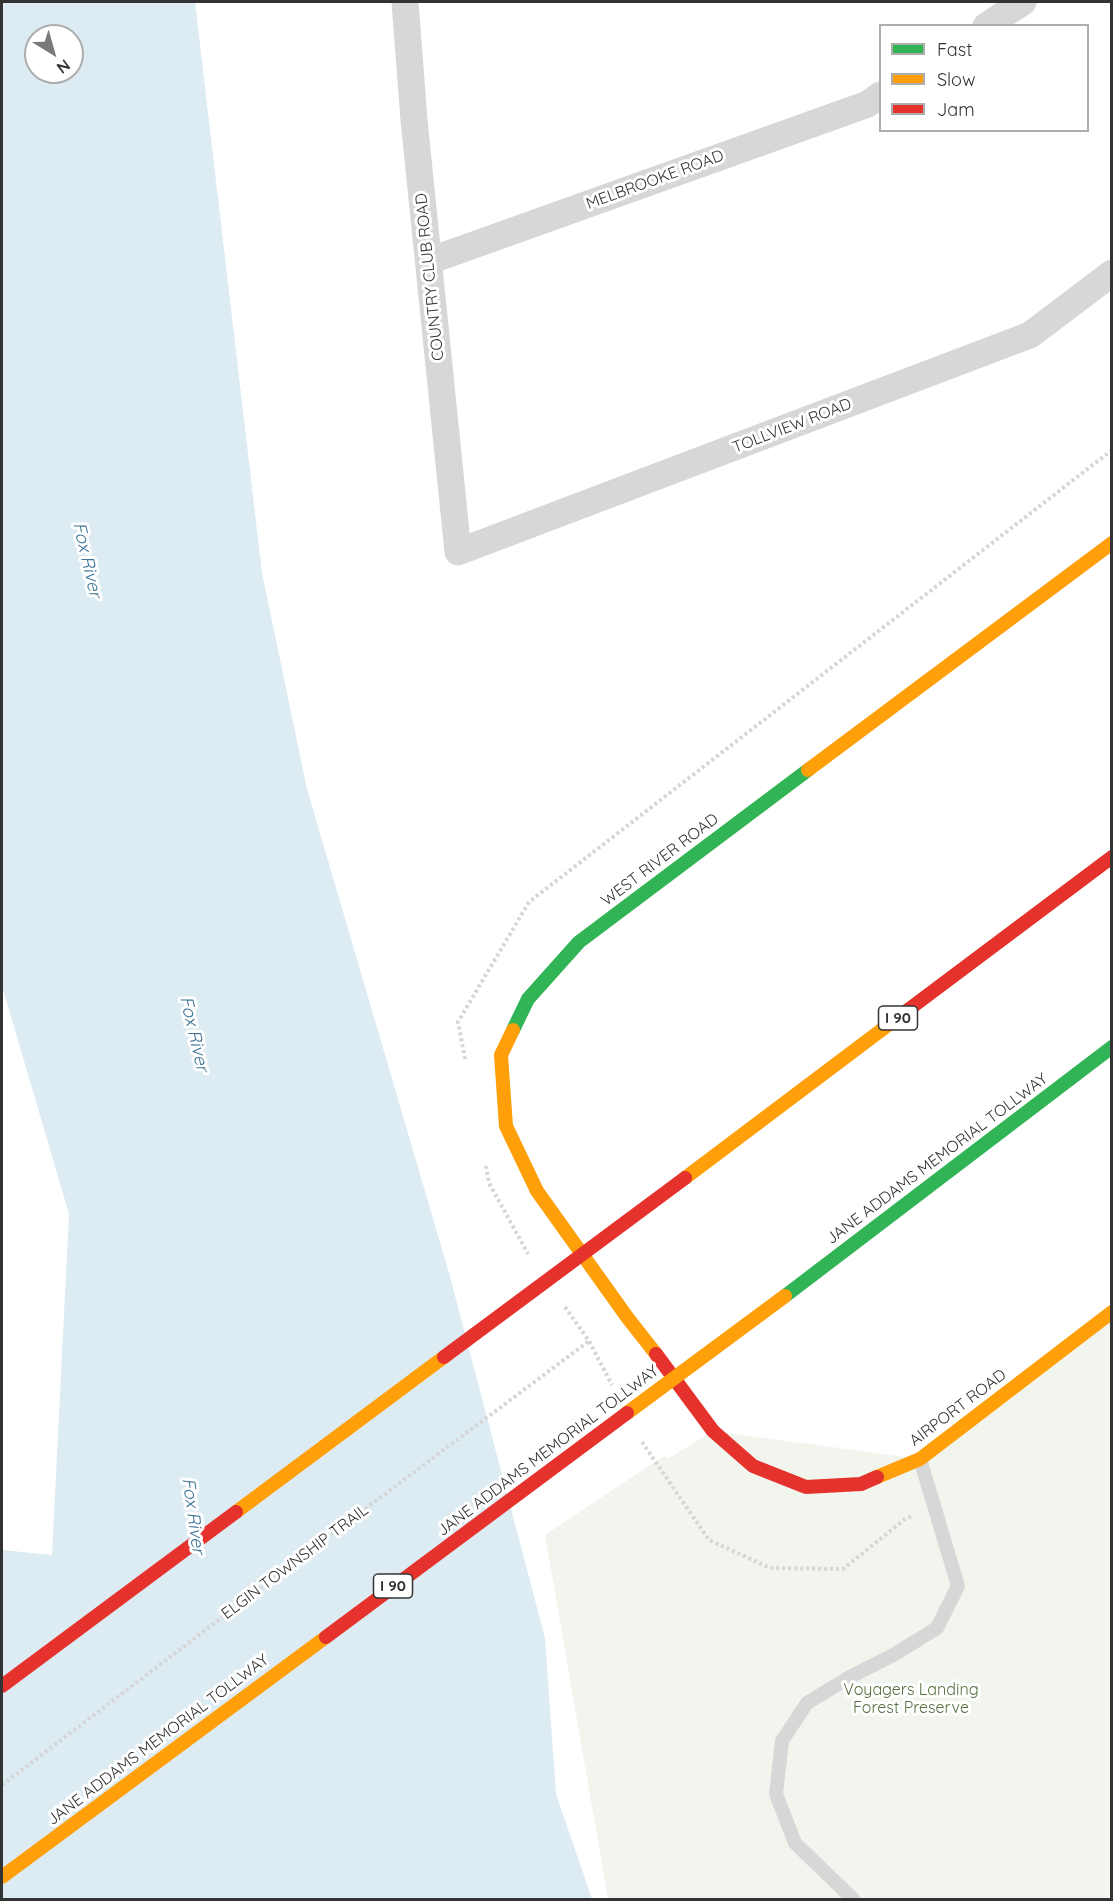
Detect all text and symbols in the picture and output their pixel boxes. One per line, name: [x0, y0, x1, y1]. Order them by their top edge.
north arrow: [24, 24, 84, 84]
legend: [879, 24, 1089, 132]
text: Fast: [937, 38, 972, 61]
text: N: [53, 55, 74, 78]
text: Slow: [937, 68, 975, 91]
text: Jam: [937, 98, 975, 121]
street label: MELBROOKE ROAD: [584, 146, 726, 214]
street label: COUNTRY CLUB ROAD: [412, 192, 448, 362]
street label: TOLLVIEW ROAD: [730, 394, 854, 458]
water label: Fox River: [68, 520, 106, 600]
street label: WEST RIVER ROAD: [598, 810, 722, 910]
water label: Fox River: [175, 994, 213, 1074]
road number: I 90: [878, 1006, 918, 1030]
street label: JANE ADDAMS MEMORIAL TOLLWAY: [823, 1069, 1051, 1249]
street label: JANE ADDAMS MEMORIAL TOLLWAY: [434, 1361, 662, 1541]
street label: AIRPORT ROAD: [906, 1365, 1010, 1451]
water label: Fox River: [177, 1477, 209, 1555]
street label: ELGIN TOWNSHIP TRAIL: [218, 1501, 372, 1623]
road number: I 90: [374, 1574, 412, 1598]
street label: JANE ADDAMS MEMORIAL TOLLWAY: [44, 1650, 272, 1830]
park label: Voyagers Landing Forest Preserve: [843, 1680, 979, 1718]

